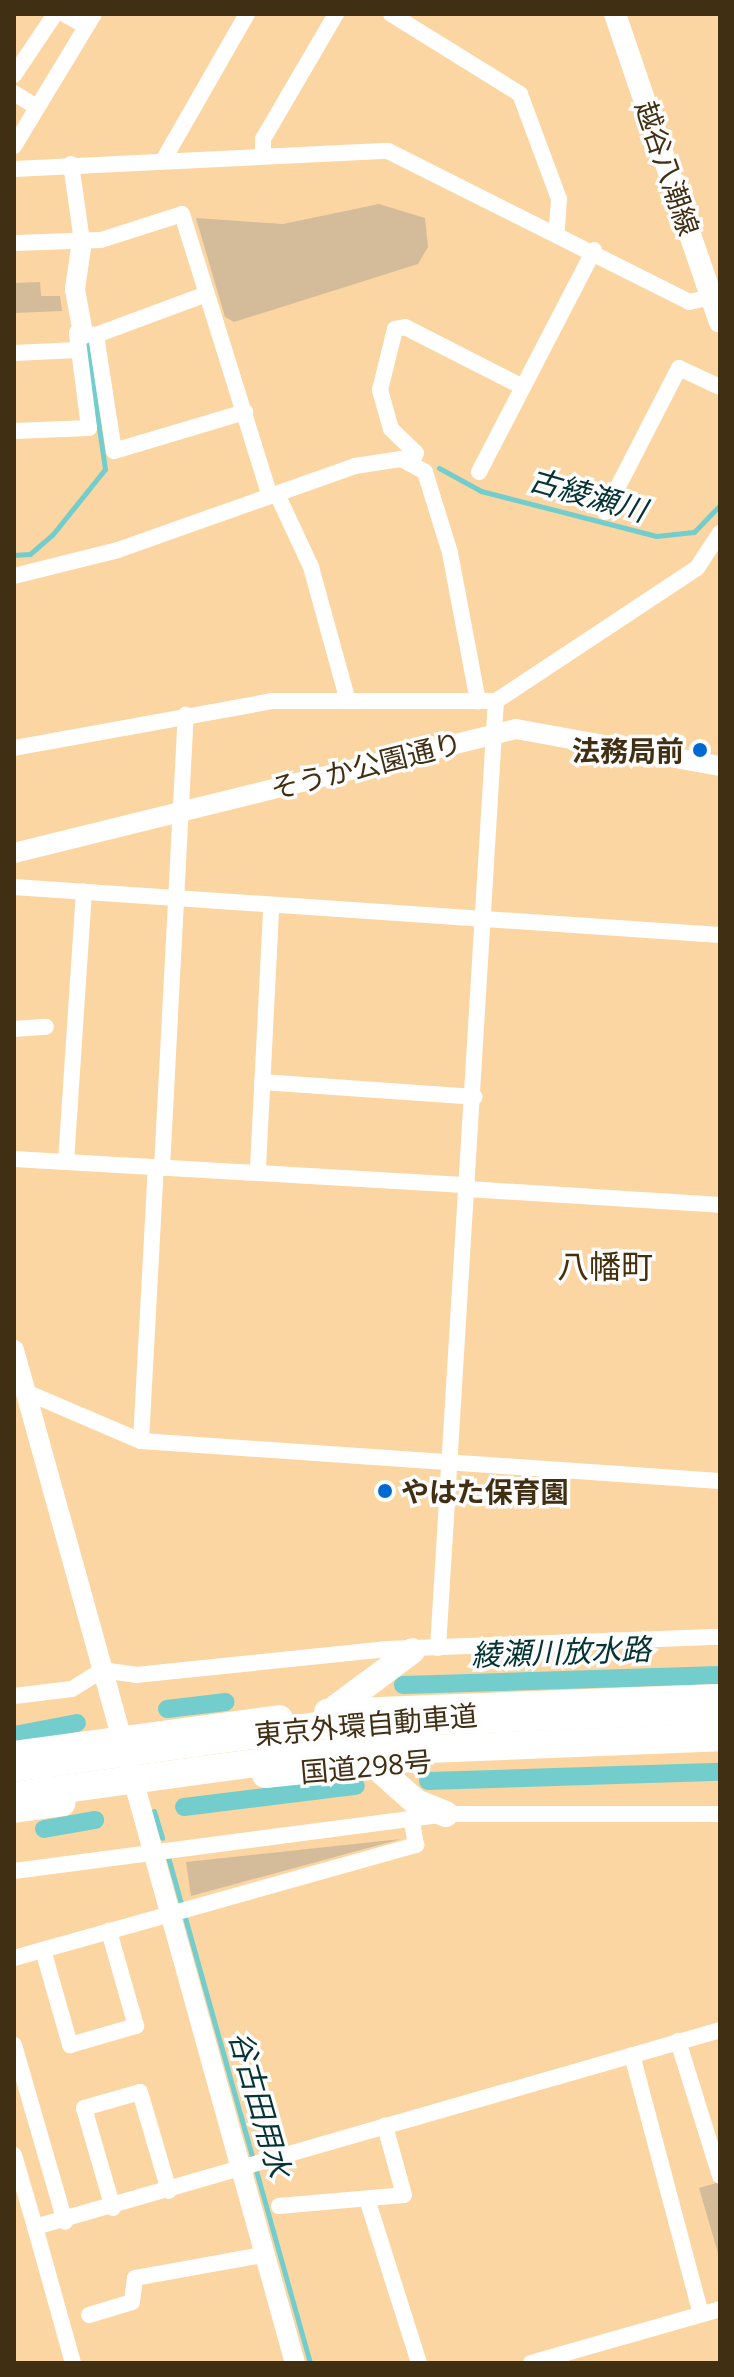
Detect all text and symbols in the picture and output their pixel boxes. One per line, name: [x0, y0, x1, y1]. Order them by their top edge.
street label: 越谷八潮線: [629, 96, 707, 240]
water label: 古綾瀬川: [525, 461, 651, 529]
street label: そうか公園通り: [267, 725, 465, 805]
place label: 法務局前: [572, 733, 684, 767]
marker: 法務局前: [691, 741, 709, 759]
district label: 八幡町: [557, 1247, 653, 1285]
place label: やはた保育園: [401, 1474, 569, 1508]
marker: やはた保育園: [376, 1482, 394, 1500]
water label: 綾瀬川放水路: [470, 1631, 652, 1673]
street label: 東京外環自動車道: [253, 1698, 479, 1750]
street label: 国道298号: [299, 1744, 433, 1788]
water label: 谷古田用水: [222, 2027, 298, 2181]

